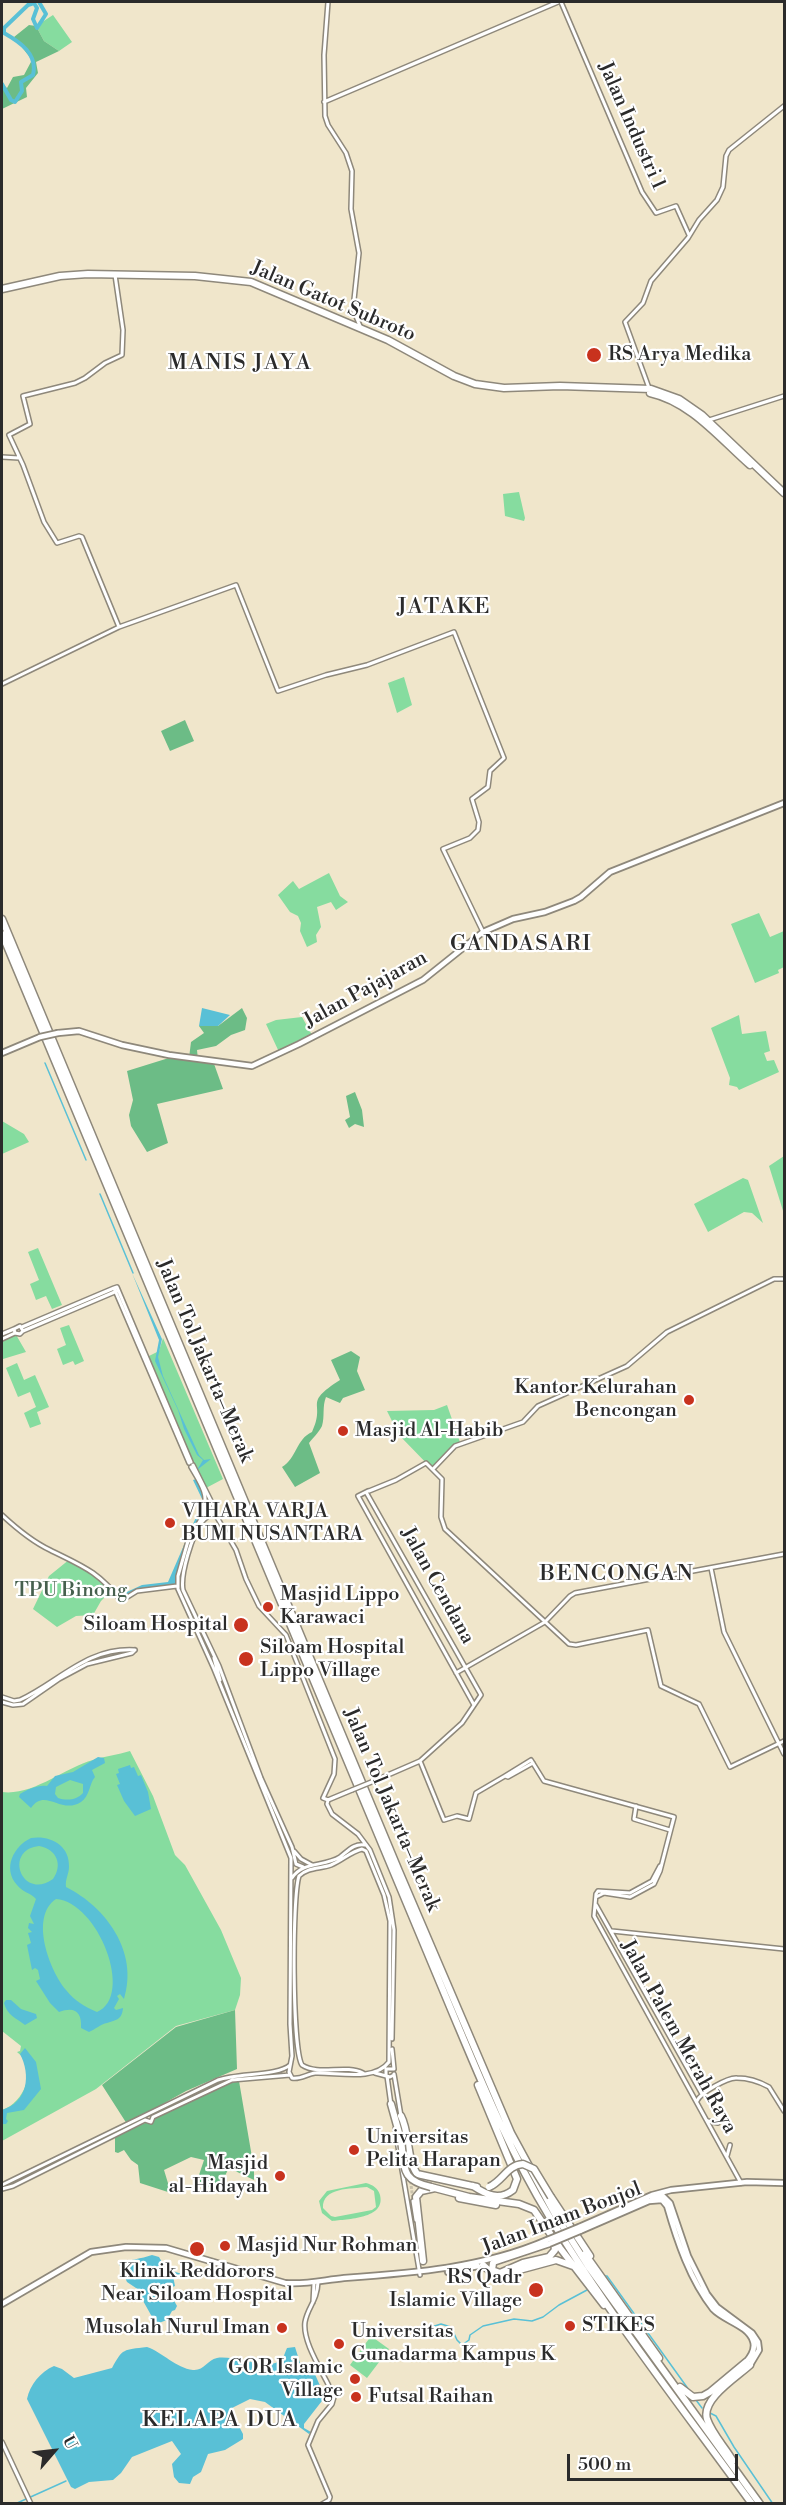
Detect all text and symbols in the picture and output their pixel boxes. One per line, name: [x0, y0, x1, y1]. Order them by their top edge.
street label: Jalan Industri 1: [592, 58, 670, 194]
street label: Jalan Gatot Subroto: [247, 256, 419, 348]
place label: RS Arya Medika: [608, 343, 751, 367]
marker: RS Arya Medika: [585, 346, 603, 364]
district label: MANIS JAYA: [168, 351, 312, 377]
district label: JATAKE: [397, 595, 491, 621]
district label: GANDASARI: [450, 932, 592, 958]
street label: Jalan Pajajaran: [300, 946, 432, 1034]
street label: Jalan Tol Jakarta–Merak: [150, 1256, 258, 1466]
place label: Kantor Kelurahan Bencongan: [514, 1376, 677, 1423]
marker: Kantor Kelurahan Bencongan: [682, 1393, 696, 1407]
place label: Masjid Al-Habib: [355, 1419, 503, 1443]
marker: Masjid Al-Habib: [336, 1424, 350, 1438]
place label: VIHARA VARJA BUMI NUSANTARA: [182, 1500, 363, 1547]
marker: VIHARA VARJA BUMI NUSANTARA: [163, 1516, 177, 1530]
street label: Jalan Cendana: [395, 1523, 479, 1649]
district label: BENCONGAN: [540, 1562, 694, 1588]
park label: TPU Binong: [15, 1579, 127, 1603]
place label: Masjid Lippo Karawaci: [280, 1583, 399, 1630]
marker: Masjid Lippo Karawaci: [261, 1600, 275, 1614]
place label: Siloam Hospital: [84, 1613, 228, 1637]
marker: Siloam Hospital: [232, 1616, 250, 1634]
place label: Siloam Hospital Lippo Village: [260, 1636, 404, 1683]
marker: Siloam Hospital Lippo Village: [237, 1650, 255, 1668]
street label: Jalan Tol Jakarta–Merak: [337, 1705, 445, 1915]
street label: Jalan Palem Merah Raya: [615, 1936, 741, 2138]
place label: Universitas Pelita Harapan: [366, 2126, 501, 2173]
marker: Universitas Pelita Harapan: [347, 2143, 361, 2157]
place label: Masjid al-Hidayah: [168, 2152, 268, 2199]
marker: Masjid al-Hidayah: [273, 2169, 287, 2183]
street label: Jalan Imam Bonjol: [479, 2178, 645, 2260]
place label: Masjid Nur Rohman: [237, 2234, 417, 2258]
marker: Masjid Nur Rohman: [218, 2239, 232, 2253]
marker: Klinik Reddorors Near Siloam Hospital: [188, 2240, 206, 2258]
place label: Klinik Reddorors Near Siloam Hospital: [101, 2260, 293, 2307]
place label: RS Qadr Islamic Village: [389, 2266, 522, 2313]
marker: RS Qadr Islamic Village: [527, 2281, 545, 2299]
place label: STIKES: [582, 2314, 655, 2338]
place label: Musolah Nurul Iman: [85, 2316, 270, 2340]
marker: STIKES: [563, 2319, 577, 2333]
place label: Universitas Gunadarma Kampus K: [351, 2320, 555, 2367]
marker: Musolah Nurul Iman: [275, 2321, 289, 2335]
marker: Universitas Gunadarma Kampus K: [332, 2337, 346, 2351]
place label: GOR Islamic Village: [228, 2356, 343, 2403]
marker: GOR Islamic Village: [348, 2372, 362, 2386]
place label: Futsal Raihan: [368, 2385, 493, 2409]
marker: Futsal Raihan: [349, 2390, 363, 2404]
district label: KELAPA DUA: [142, 2408, 298, 2434]
north arrow: [24, 2421, 84, 2481]
text: U: [58, 2432, 82, 2453]
scale bar: [570, 2442, 741, 2480]
text: 500 m: [578, 2453, 631, 2476]

